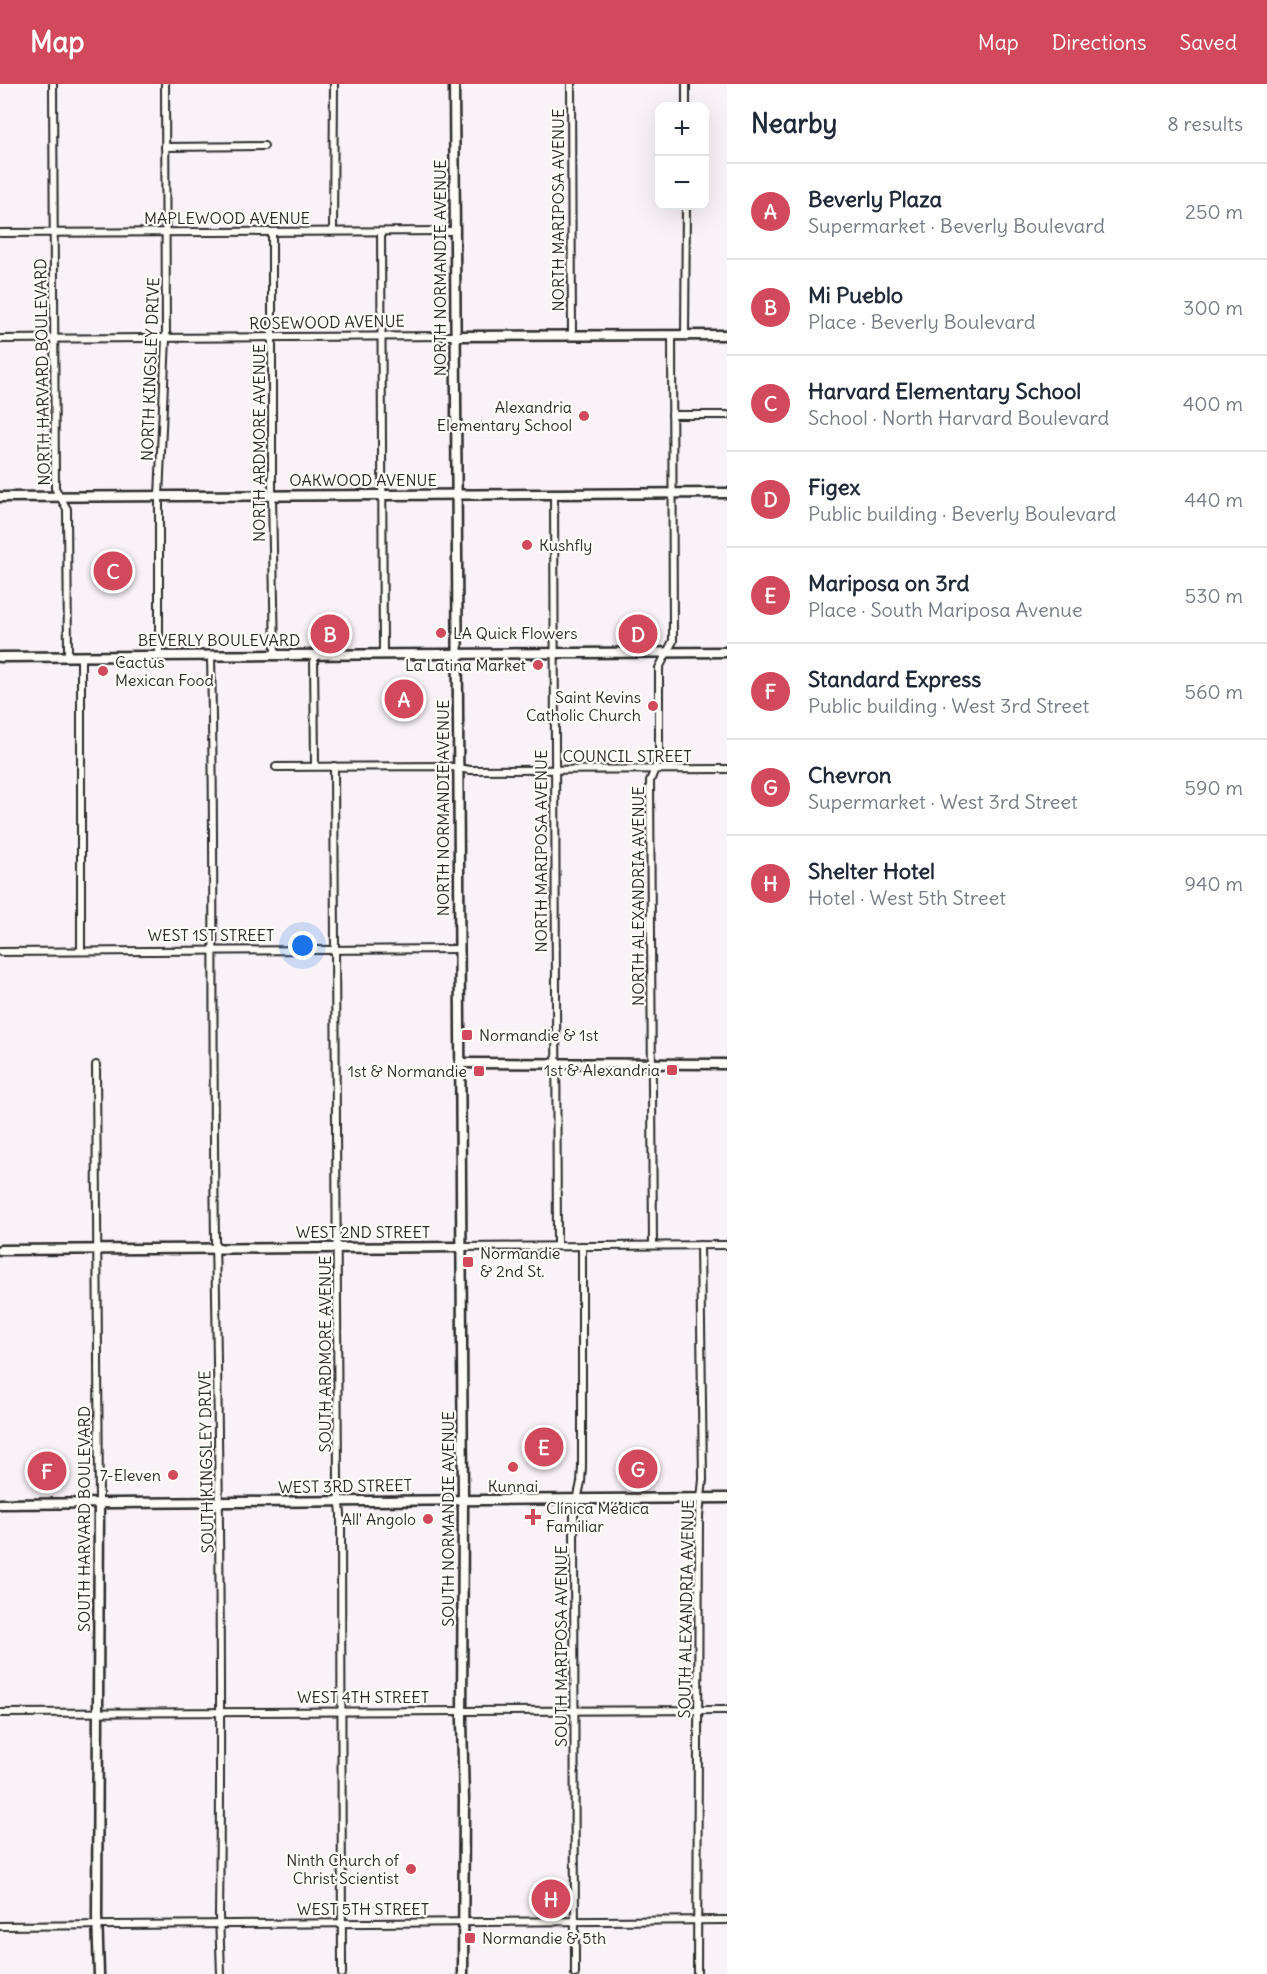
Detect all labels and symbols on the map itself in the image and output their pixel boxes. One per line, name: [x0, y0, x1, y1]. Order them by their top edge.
street label: NORTH MARIPOSA AVENUE: [548, 109, 568, 311]
street label: NORTH NORMANDIE AVENUE: [430, 160, 450, 376]
street label: MAPLEWOOD AVENUE: [144, 208, 310, 228]
street label: NORTH HARVARD BOULEVARD: [30, 258, 54, 486]
street label: NORTH KINGSLEY DRIVE: [137, 277, 163, 461]
street label: ROSEWOOD AVENUE: [249, 311, 405, 333]
street label: NORTH ARDMORE AVENUE: [249, 344, 269, 542]
place label: Alexandria Elementary School: [437, 397, 572, 435]
marker: Alexandria Elementary School: [577, 409, 591, 423]
street label: OAKWOOD AVENUE: [289, 470, 437, 490]
place label: Kushfly: [539, 535, 592, 555]
marker: Kushfly: [520, 538, 534, 552]
pin: C: [94, 548, 132, 594]
pin: B: [310, 612, 350, 656]
pin: D: [618, 612, 658, 656]
place label: LA Quick Flowers: [453, 623, 578, 643]
marker: LA Quick Flowers: [434, 626, 448, 640]
street label: BEVERLY BOULEVARD: [138, 630, 300, 650]
place label: Cactus Mexican Food: [115, 652, 214, 690]
place label: La Latina Market: [405, 655, 527, 675]
marker: La Latina Market: [531, 658, 545, 672]
marker: Cactus Mexican Food: [96, 664, 110, 678]
pin: A: [384, 676, 424, 722]
place label: Saint Kevins Catholic Church: [526, 687, 641, 725]
marker: Saint Kevins Catholic Church: [646, 699, 660, 713]
street label: NORTH NORMANDIE AVENUE: [433, 700, 453, 916]
street label: COUNCIL STREET: [562, 746, 692, 766]
street label: NORTH MARIPOSA AVENUE: [531, 750, 551, 952]
street label: NORTH ALEXANDRIA AVENUE: [628, 786, 648, 1006]
street label: WEST 1ST STREET: [148, 925, 274, 945]
your location: [288, 931, 317, 960]
place label: Normandie & 1st: [479, 1025, 599, 1045]
marker: Normandie & 1st: [460, 1028, 474, 1042]
place label: 1st & Alexandria: [544, 1060, 660, 1080]
place label: 1st & Normandie: [348, 1061, 467, 1081]
marker: 1st & Alexandria: [665, 1063, 679, 1077]
marker: 1st & Normandie: [472, 1064, 486, 1078]
street label: WEST 2ND STREET: [296, 1222, 430, 1242]
place label: Normandie & 2nd St.: [480, 1243, 560, 1281]
street label: SOUTH ARDMORE AVENUE: [315, 1255, 335, 1453]
marker: Normandie & 2nd St.: [461, 1255, 475, 1269]
street label: SOUTH KINGSLEY DRIVE: [194, 1370, 218, 1554]
street label: SOUTH HARVARD BOULEVARD: [74, 1406, 94, 1632]
street label: SOUTH NORMANDIE AVENUE: [438, 1411, 458, 1627]
pin: E: [524, 1424, 564, 1470]
pin: G: [618, 1446, 658, 1492]
pin: F: [28, 1448, 66, 1494]
marker: Kunnai: [506, 1460, 520, 1474]
place label: 7-Eleven: [100, 1465, 161, 1485]
marker: 7-Eleven: [166, 1468, 180, 1482]
street label: WEST 3RD STREET: [278, 1475, 412, 1497]
place label: Kunnai: [488, 1476, 538, 1496]
place label: Clínica Médica Familiar: [546, 1498, 649, 1536]
street label: SOUTH ALEXANDRIA AVENUE: [674, 1499, 698, 1719]
marker: Clínica Médica Familiar: [524, 1508, 542, 1526]
place label: All' Angolo: [342, 1509, 416, 1529]
marker: All' Angolo: [421, 1512, 435, 1526]
street label: SOUTH MARIPOSA AVENUE: [551, 1545, 571, 1747]
street label: WEST 4TH STREET: [297, 1687, 429, 1707]
place label: Ninth Church of Christ Scientist: [286, 1850, 400, 1888]
marker: Ninth Church of Christ Scientist: [404, 1862, 418, 1876]
pin: H: [532, 1876, 570, 1922]
street label: WEST 5TH STREET: [297, 1899, 429, 1919]
place label: Normandie & 5th: [482, 1928, 606, 1948]
marker: Normandie & 5th: [463, 1931, 477, 1945]

